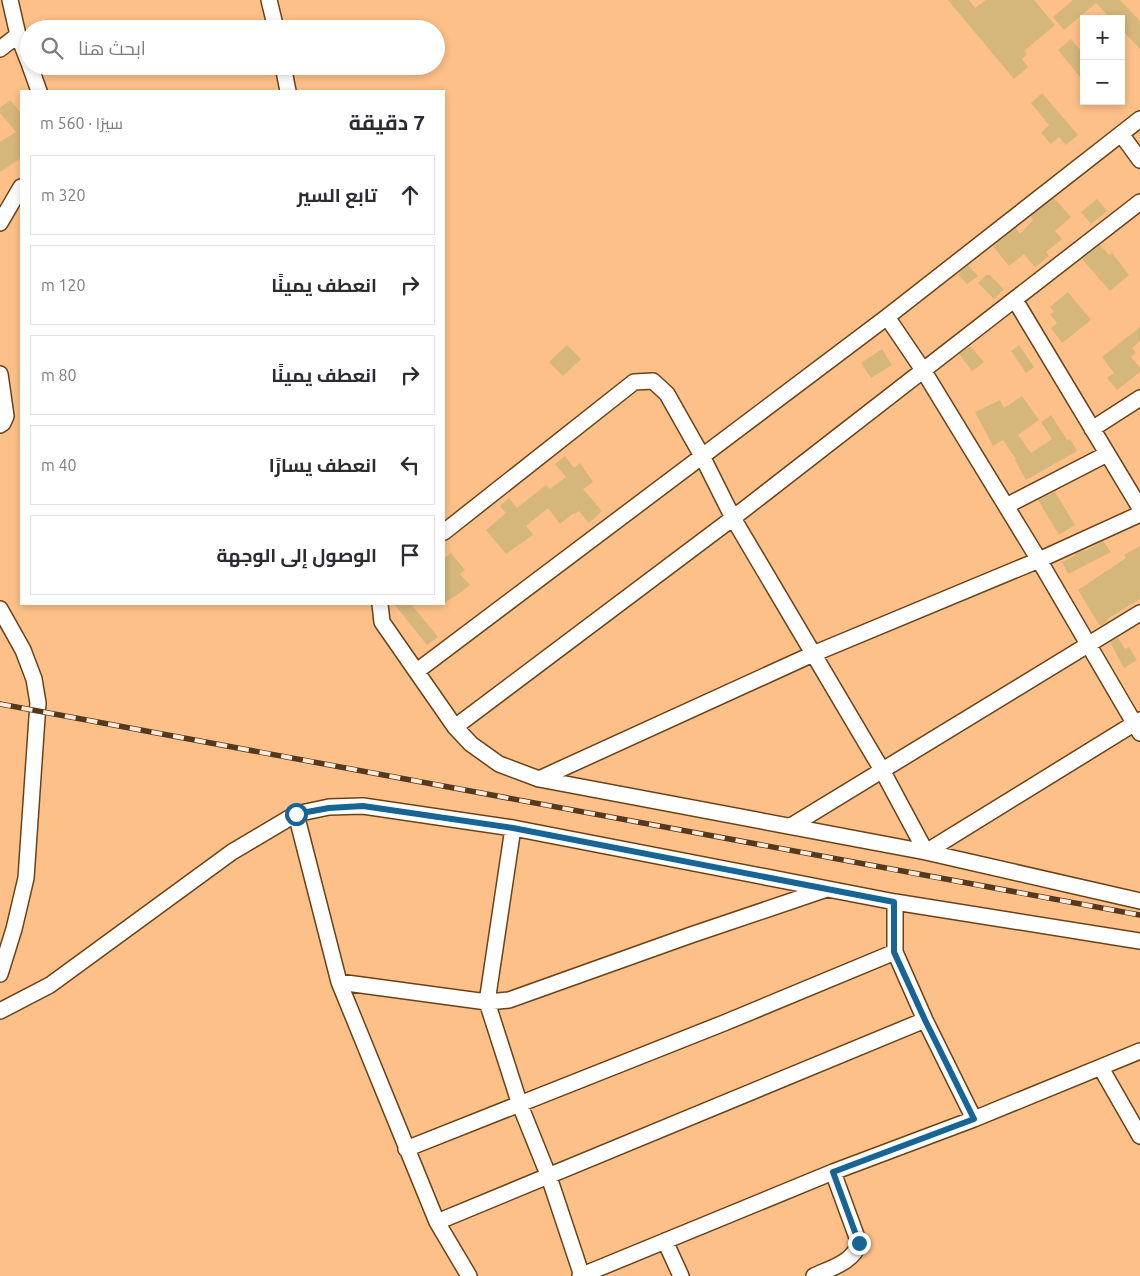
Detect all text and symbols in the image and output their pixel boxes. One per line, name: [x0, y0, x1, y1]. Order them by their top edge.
map controls: [1080, 15, 1125, 105]
button: +: [1080, 15, 1125, 60]
search box: [20, 20, 445, 75]
icon: search: [38, 34, 66, 62]
text: ابحث هنا: [78, 37, 146, 59]
button: −: [1080, 60, 1125, 105]
text: 7 دقيقة: [349, 110, 425, 134]
text: سيرًا · 560 m: [40, 114, 123, 132]
icon: ahead: [396, 181, 424, 209]
text: تابع السير: [297, 184, 377, 206]
text: 320 m: [41, 186, 86, 204]
icon: right: [396, 271, 424, 299]
text: انعطف يمينًا: [271, 274, 377, 296]
text: 120 m: [41, 276, 86, 294]
icon: right: [396, 361, 424, 389]
text: انعطف يمينًا: [271, 364, 377, 386]
text: 80 m: [41, 366, 77, 384]
icon: left: [396, 451, 424, 479]
text: انعطف يسارًا: [269, 454, 377, 476]
text: 40 m: [41, 456, 77, 474]
icon: arrive: [396, 541, 424, 569]
text: الوصول إلى الوجهة: [217, 544, 377, 566]
route start: [285, 803, 308, 826]
route end: [848, 1232, 871, 1255]

